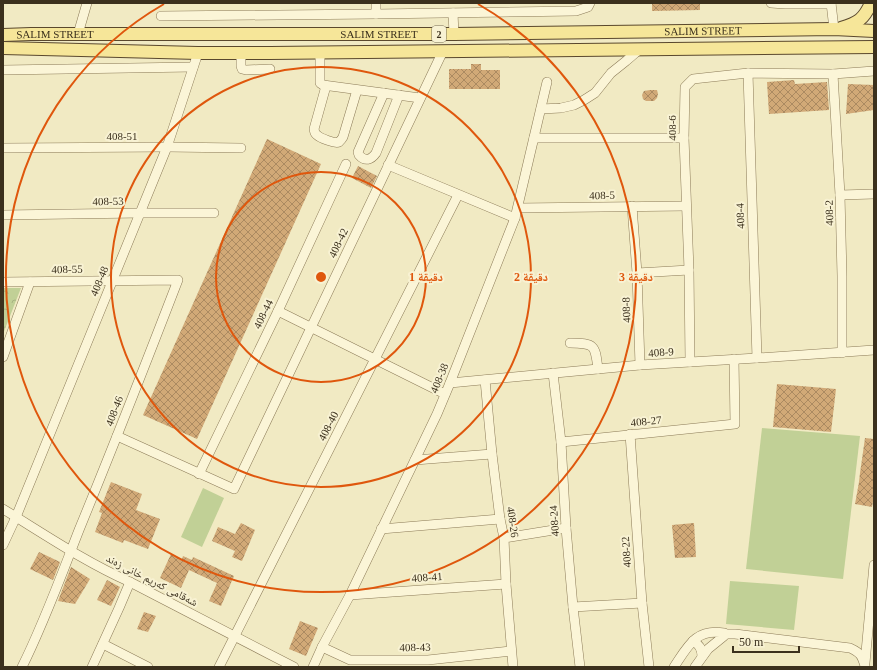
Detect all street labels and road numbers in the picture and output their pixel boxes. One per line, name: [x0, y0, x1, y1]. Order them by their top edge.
street label: SALIM STREET: [664, 24, 742, 37]
road number: 2: [432, 26, 446, 42]
street label: SALIM STREET: [16, 28, 94, 41]
street label: SALIM STREET: [340, 28, 418, 40]
street label: 408-6: [666, 115, 678, 141]
street label: 408-51: [106, 130, 138, 142]
street label: 408-5: [589, 189, 615, 201]
street label: 408-53: [92, 195, 124, 207]
street label: 408-2: [823, 200, 835, 226]
street label: 408-4: [734, 202, 746, 229]
street label: 408-42: [326, 226, 350, 260]
street label: 408-55: [51, 263, 83, 275]
street label: 408-48: [88, 264, 111, 298]
street label: 408-8: [620, 296, 632, 323]
street label: 408-44: [251, 297, 275, 331]
street label: 408-9: [648, 345, 675, 359]
street label: 408-38: [428, 361, 451, 395]
street label: 408-46: [103, 394, 125, 428]
street label: 408-40: [316, 409, 341, 443]
street label: 408-27: [630, 413, 663, 429]
street label: 408-24: [547, 505, 561, 537]
street label: 408-26: [505, 506, 521, 539]
street label: 408-22: [619, 536, 633, 568]
street label: شەقامی کەریم خانی زەند: [103, 552, 200, 610]
street label: 408-41: [411, 570, 443, 584]
street label: 408-43: [399, 641, 431, 653]

